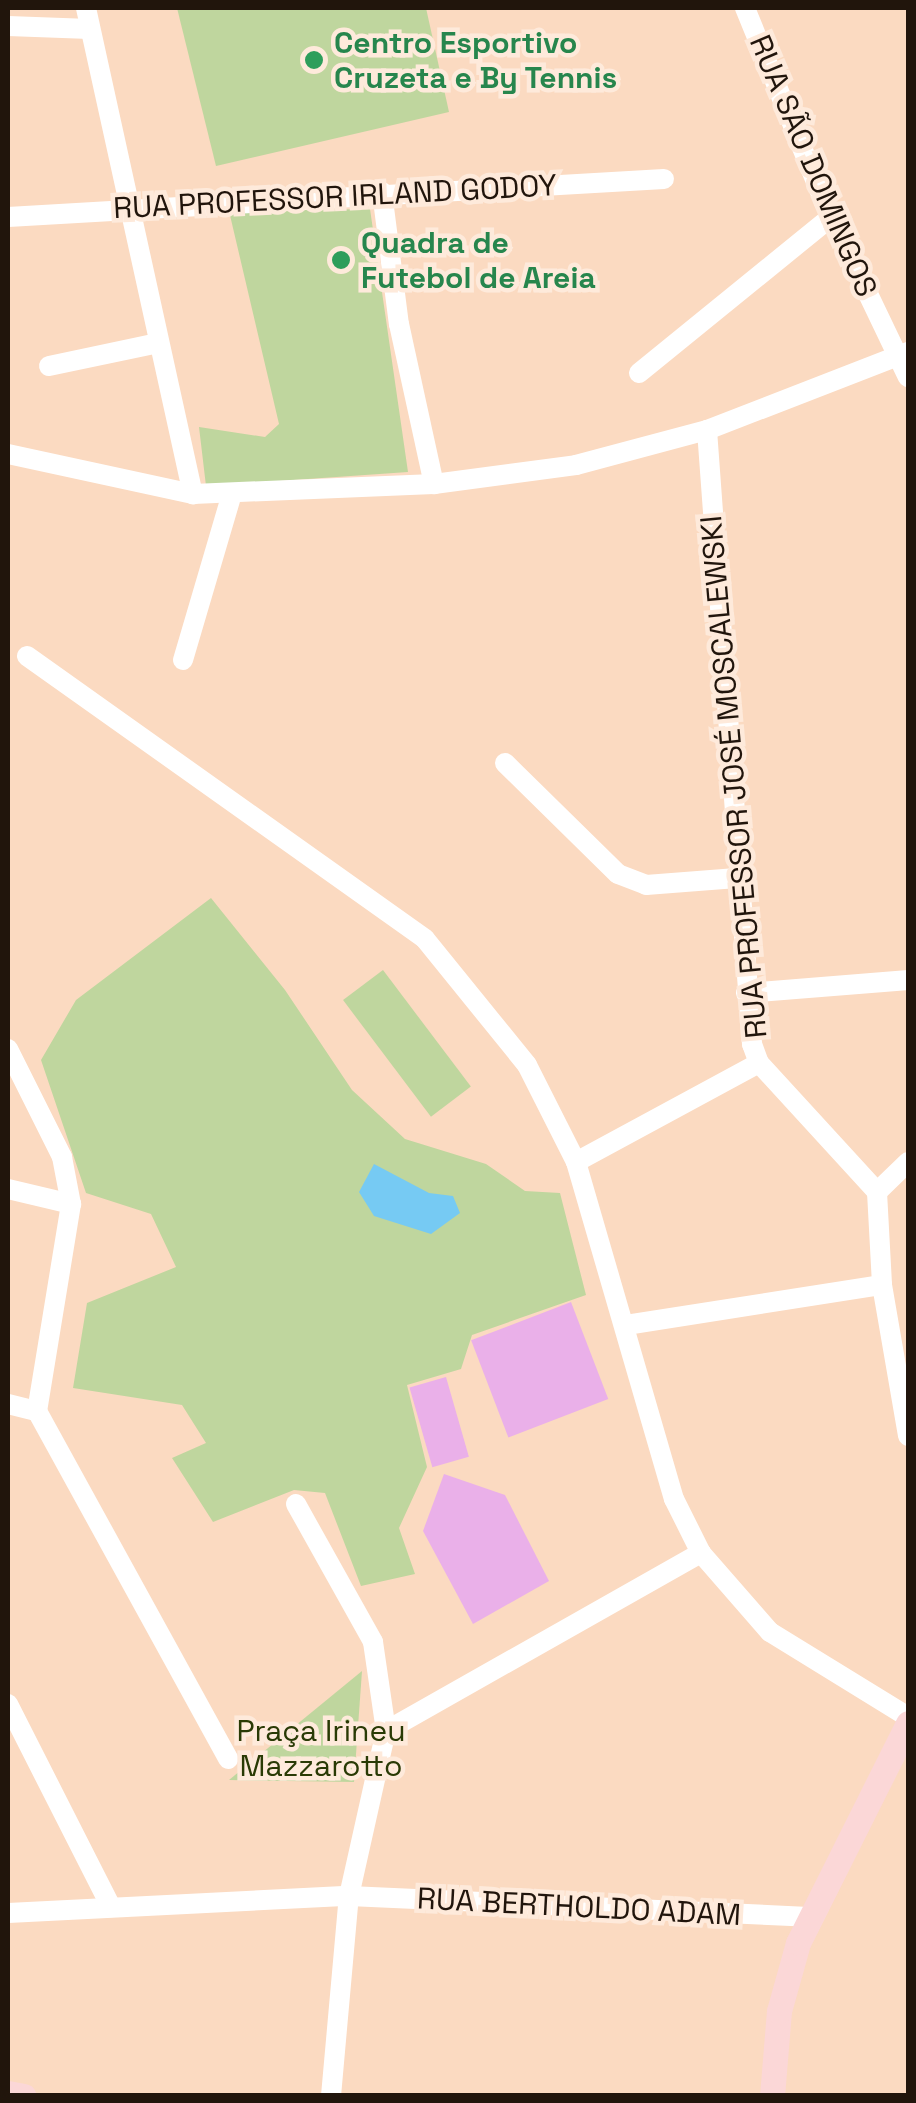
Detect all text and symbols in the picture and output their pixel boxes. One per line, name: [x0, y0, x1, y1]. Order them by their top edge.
place label: Centro Esportivo Cruzeta e By Tennis: [334, 25, 618, 96]
street label: RUA SÃO DOMINGOS: [741, 30, 885, 302]
marker: Centro Esportivo Cruzeta e By Tennis: [303, 49, 325, 71]
street label: RUA PROFESSOR IRLAND GODOY: [112, 167, 558, 227]
place label: Quadra de Futebol de Areia: [361, 225, 596, 296]
marker: Quadra de Futebol de Areia: [330, 249, 352, 271]
street label: RUA PROFESSOR JOSÉ MOSCALEWSKI: [693, 514, 775, 1040]
park label: Praça Irineu Mazzarotto: [236, 1713, 406, 1784]
street label: RUA BERTHOLDO ADAM: [416, 1881, 742, 1933]

